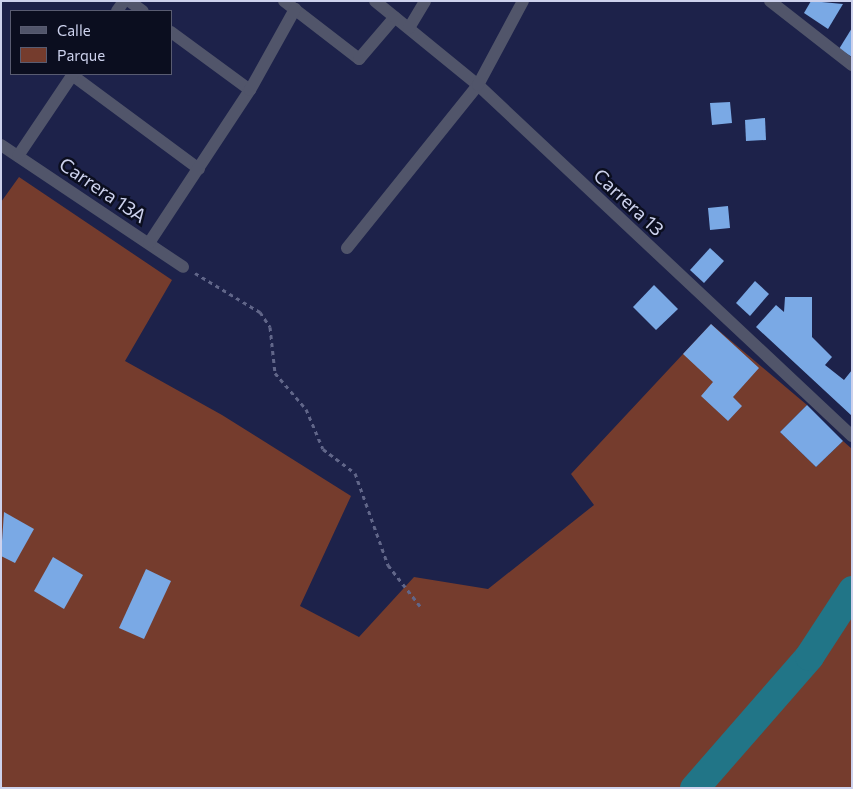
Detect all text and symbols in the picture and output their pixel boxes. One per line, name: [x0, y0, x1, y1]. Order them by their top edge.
legend: [10, 10, 172, 75]
text: Calle: [57, 21, 91, 39]
text: Parque: [57, 46, 105, 64]
street label: Carrera 13A: [55, 152, 151, 228]
street label: Carrera 13: [589, 164, 669, 240]

